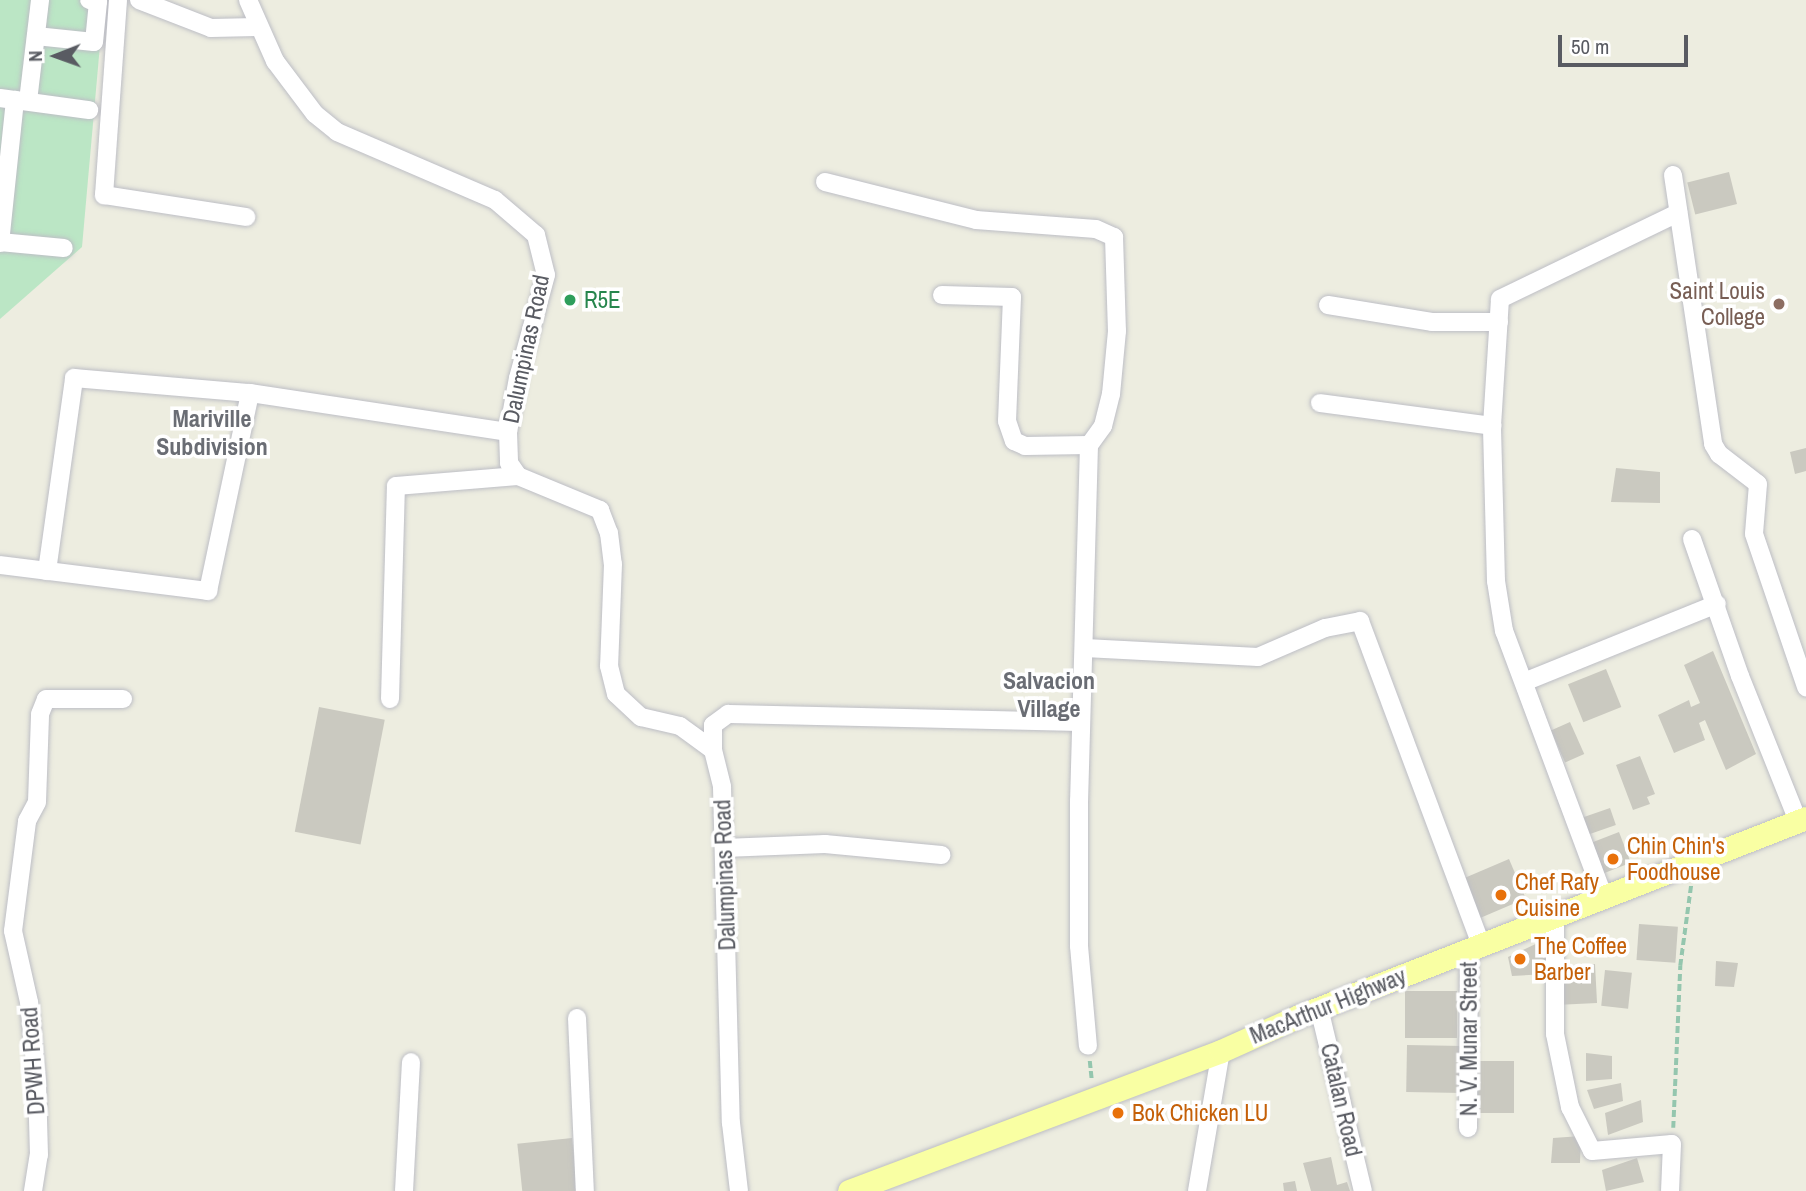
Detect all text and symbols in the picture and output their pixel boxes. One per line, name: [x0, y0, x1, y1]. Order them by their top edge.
north arrow: [21, 21, 91, 91]
scale bar: [1561, 21, 1690, 65]
text: 50 m: [1571, 32, 1609, 61]
text: N: [22, 51, 48, 62]
street label: Dalumpinas Road: [497, 272, 555, 426]
place label: Saint Louis College: [1670, 277, 1765, 331]
place label: R5E: [584, 286, 621, 314]
marker: R5E: [562, 292, 578, 308]
marker: Saint Louis College: [1771, 296, 1787, 312]
district label: Mariville Subdivision: [156, 405, 268, 461]
district label: Salvacion Village: [1003, 667, 1095, 723]
street label: Dalumpinas Road: [709, 799, 741, 951]
place label: Chin Chin's Foodhouse: [1627, 832, 1725, 886]
marker: Chin Chin's Foodhouse: [1605, 851, 1621, 867]
place label: Chef Rafy Cuisine: [1515, 868, 1599, 922]
marker: Chef Rafy Cuisine: [1493, 887, 1509, 903]
place label: The Coffee Barber: [1534, 932, 1627, 986]
marker: The Coffee Barber: [1512, 951, 1528, 967]
street label: MacArthur Highway: [1246, 962, 1410, 1050]
street label: N. V. Munar Street: [1455, 962, 1483, 1116]
street label: DPWH Road: [15, 1006, 51, 1116]
street label: Catalan Road: [1315, 1041, 1367, 1159]
place label: Bok Chicken LU: [1132, 1099, 1268, 1127]
marker: Bok Chicken LU: [1110, 1105, 1126, 1121]

